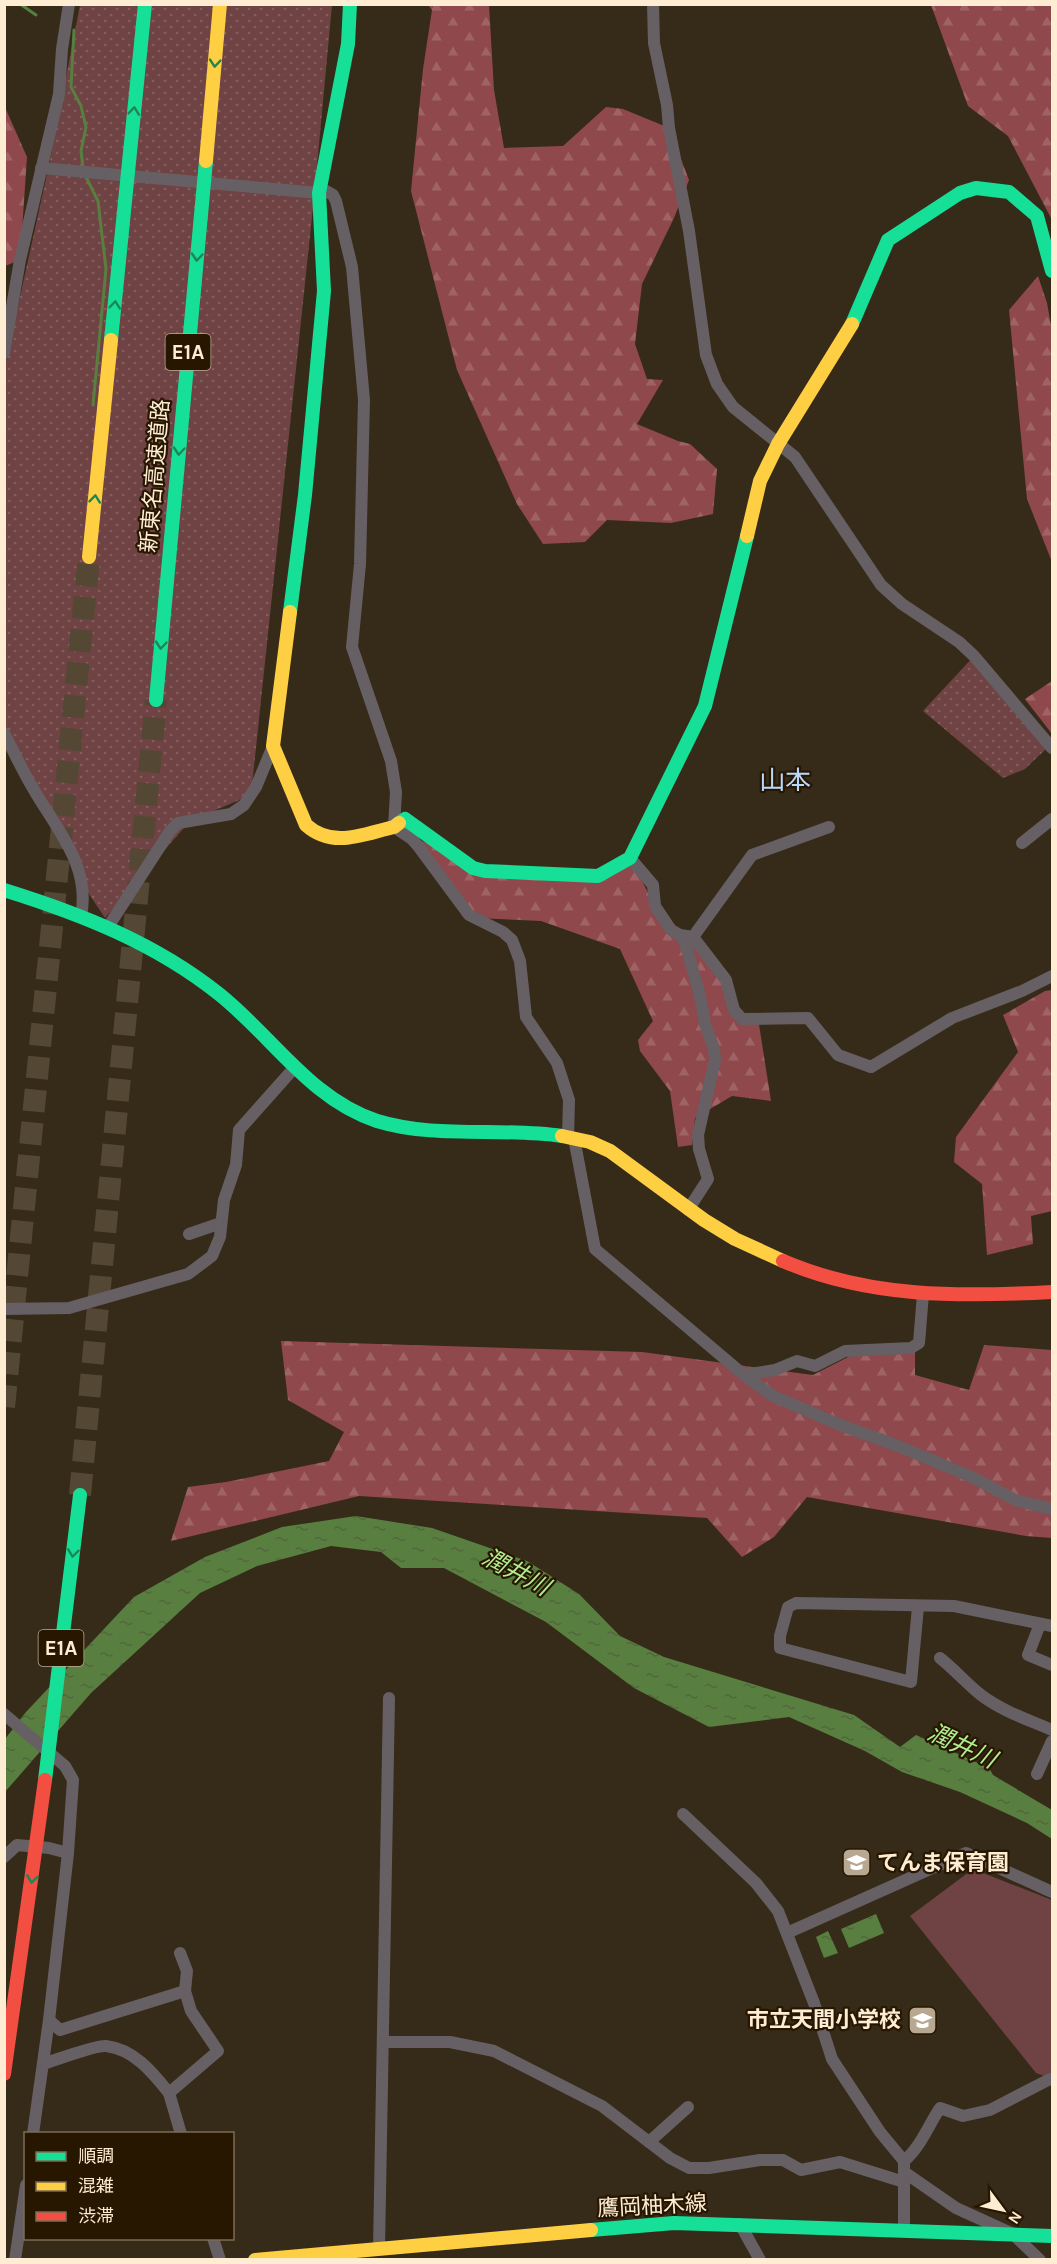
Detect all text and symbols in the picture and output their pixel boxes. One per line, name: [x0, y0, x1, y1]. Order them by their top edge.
one-way arrow: [209, 58, 222, 67]
one-way arrow: [127, 107, 140, 116]
one-way arrow: [191, 252, 204, 261]
one-way arrow: [108, 301, 121, 310]
road number: E1A: [166, 334, 210, 370]
street label: 新東名高速道路: [135, 398, 175, 554]
one-way arrow: [173, 447, 186, 456]
one-way arrow: [88, 495, 101, 504]
one-way arrow: [155, 641, 168, 650]
district label: 山本: [759, 765, 811, 796]
water label: 潤井川: [478, 1543, 557, 1603]
one-way arrow: [67, 1548, 79, 1557]
road number: E1A: [38, 1630, 84, 1666]
water label: 潤井川: [923, 1718, 1003, 1775]
school or university icon: てんま保育園: [840, 1847, 872, 1879]
place label: てんま保育園: [877, 1850, 1009, 1876]
one-way arrow: [26, 1874, 38, 1884]
school or university icon: 市立天間小学校: [906, 2004, 938, 2036]
place label: 市立天間小学校: [747, 2007, 901, 2033]
legend: [24, 2132, 234, 2240]
text: 順調: [78, 2145, 114, 2167]
text: 混雑: [78, 2175, 114, 2197]
north arrow: [973, 2180, 1033, 2240]
street label: 鷹岡柚木線: [596, 2190, 708, 2222]
text: 渋滞: [78, 2205, 114, 2227]
text: N: [1004, 2208, 1026, 2228]

